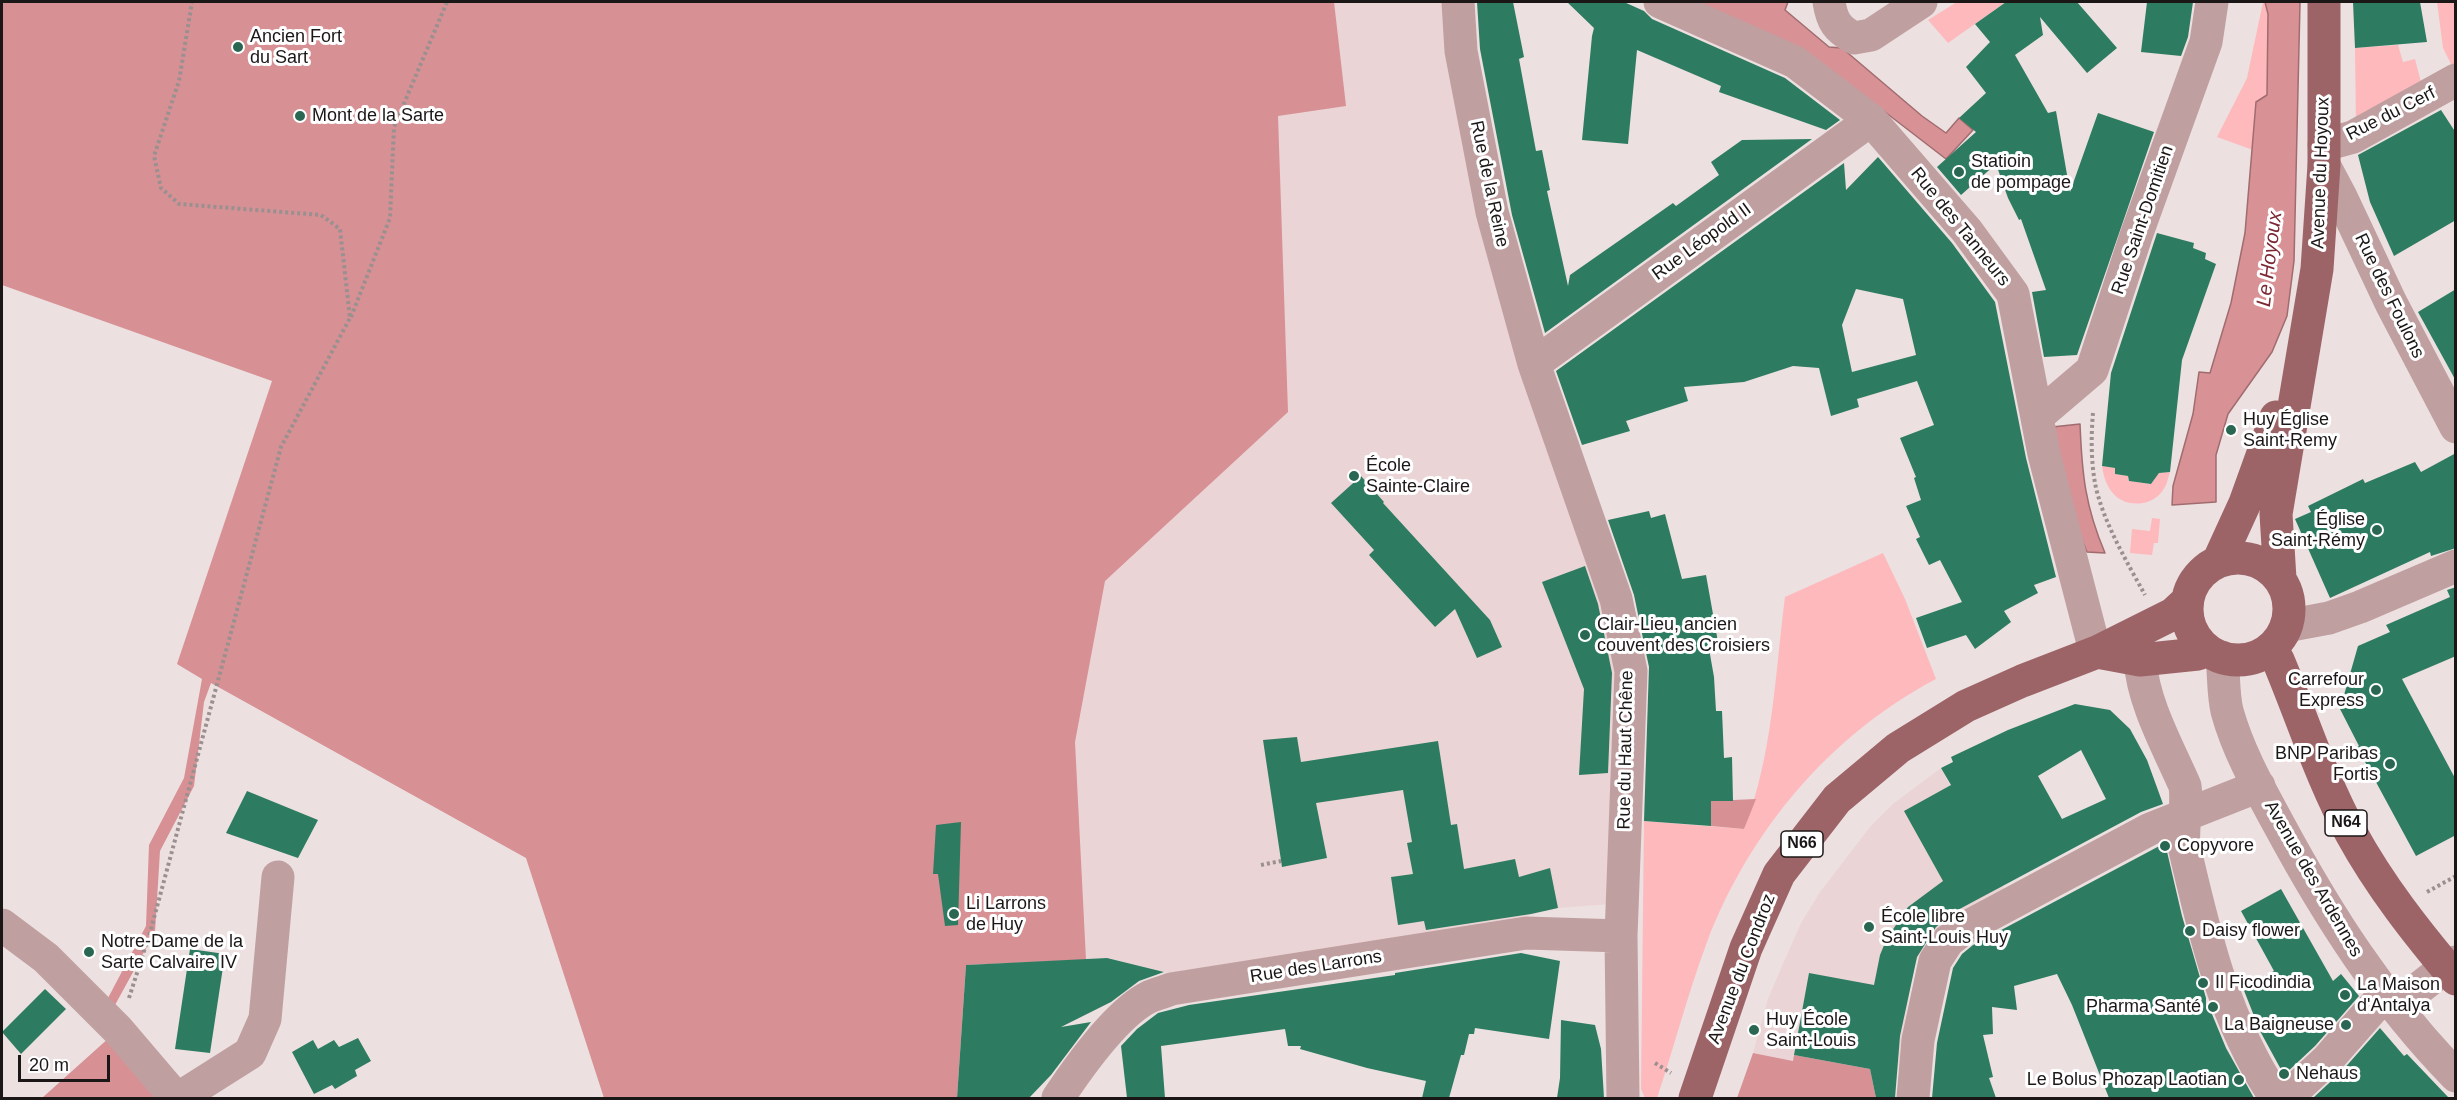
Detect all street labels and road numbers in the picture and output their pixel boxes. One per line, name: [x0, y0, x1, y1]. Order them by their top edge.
street label: Rue du Cerf: [2343, 82, 2439, 146]
street label: Avenue du Hoyoux: [2308, 97, 2334, 249]
street label: Rue de la Reine: [1465, 119, 1513, 249]
street label: Rue Saint-Domitien: [2107, 143, 2179, 297]
street label: Rue des Tanneurs: [1906, 163, 2014, 291]
street label: Rue Léopold II: [1648, 199, 1756, 285]
street label: Rue des Foulons: [2349, 230, 2429, 362]
street label: Rue du Haut Chêne: [1614, 670, 1638, 830]
street label: Avenue des Ardennes: [2259, 797, 2367, 961]
road number: N64: [2325, 810, 2367, 836]
road number: N66: [1781, 831, 1823, 857]
street label: Avenue du Condroz: [1703, 891, 1781, 1047]
street label: Rue des Larrons: [1249, 946, 1383, 988]

